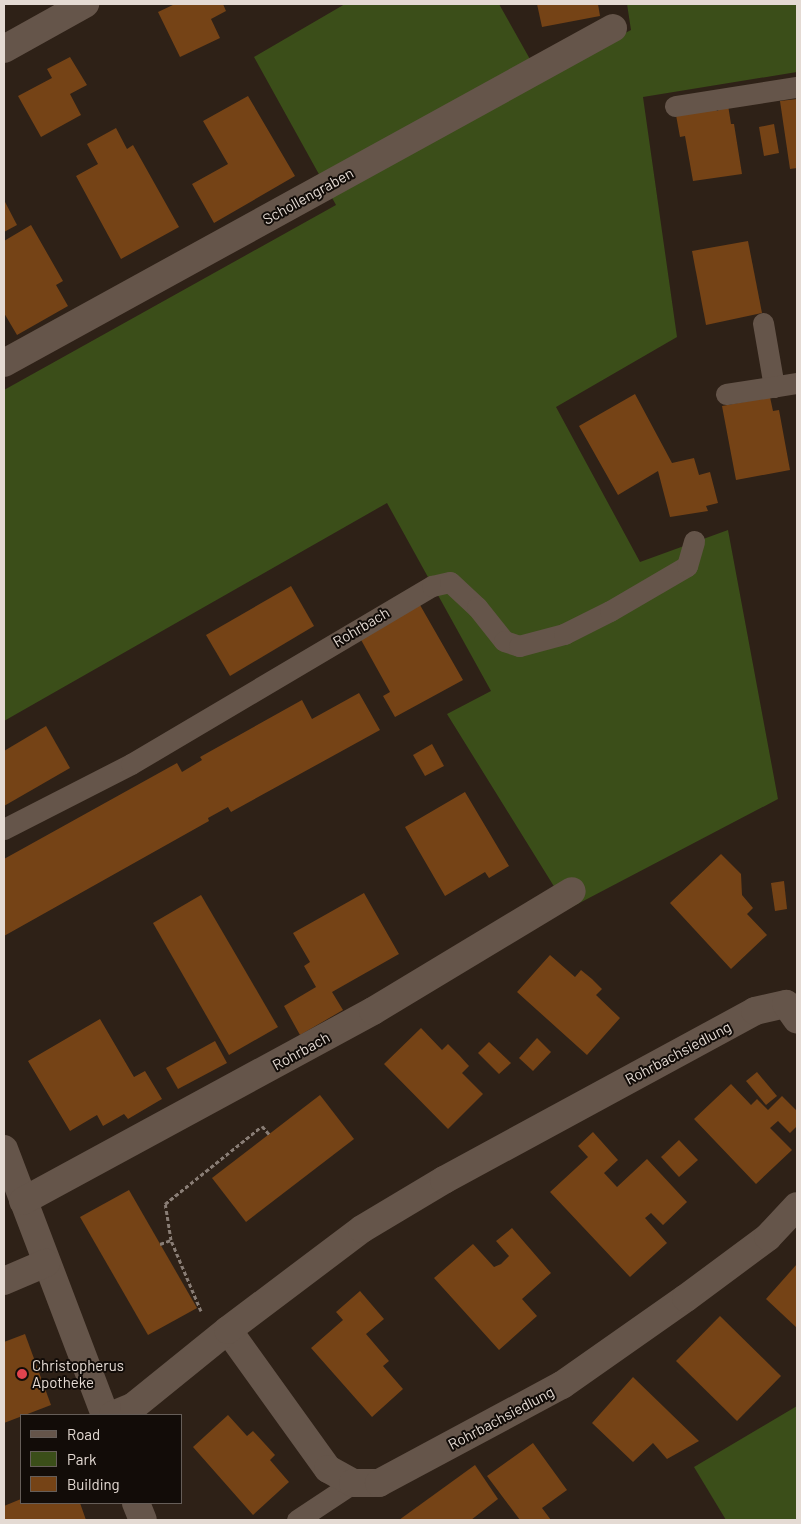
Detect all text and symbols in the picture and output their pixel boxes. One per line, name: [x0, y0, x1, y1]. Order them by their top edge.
street label: Schollengraben: [259, 164, 357, 228]
street label: Rohrbach: [330, 603, 392, 651]
street label: Rohrbachsiedlung: [622, 1017, 734, 1089]
street label: Rohrbach: [269, 1028, 333, 1074]
place label: Christopherus Apotheke: [32, 1356, 124, 1391]
marker: Christopherus Apotheke: [16, 1368, 28, 1380]
street label: Rohrbachsiedlung: [445, 1382, 557, 1454]
legend: [20, 1414, 182, 1504]
text: Road: [67, 1425, 100, 1443]
text: Park: [67, 1450, 96, 1468]
text: Building: [67, 1475, 120, 1493]

